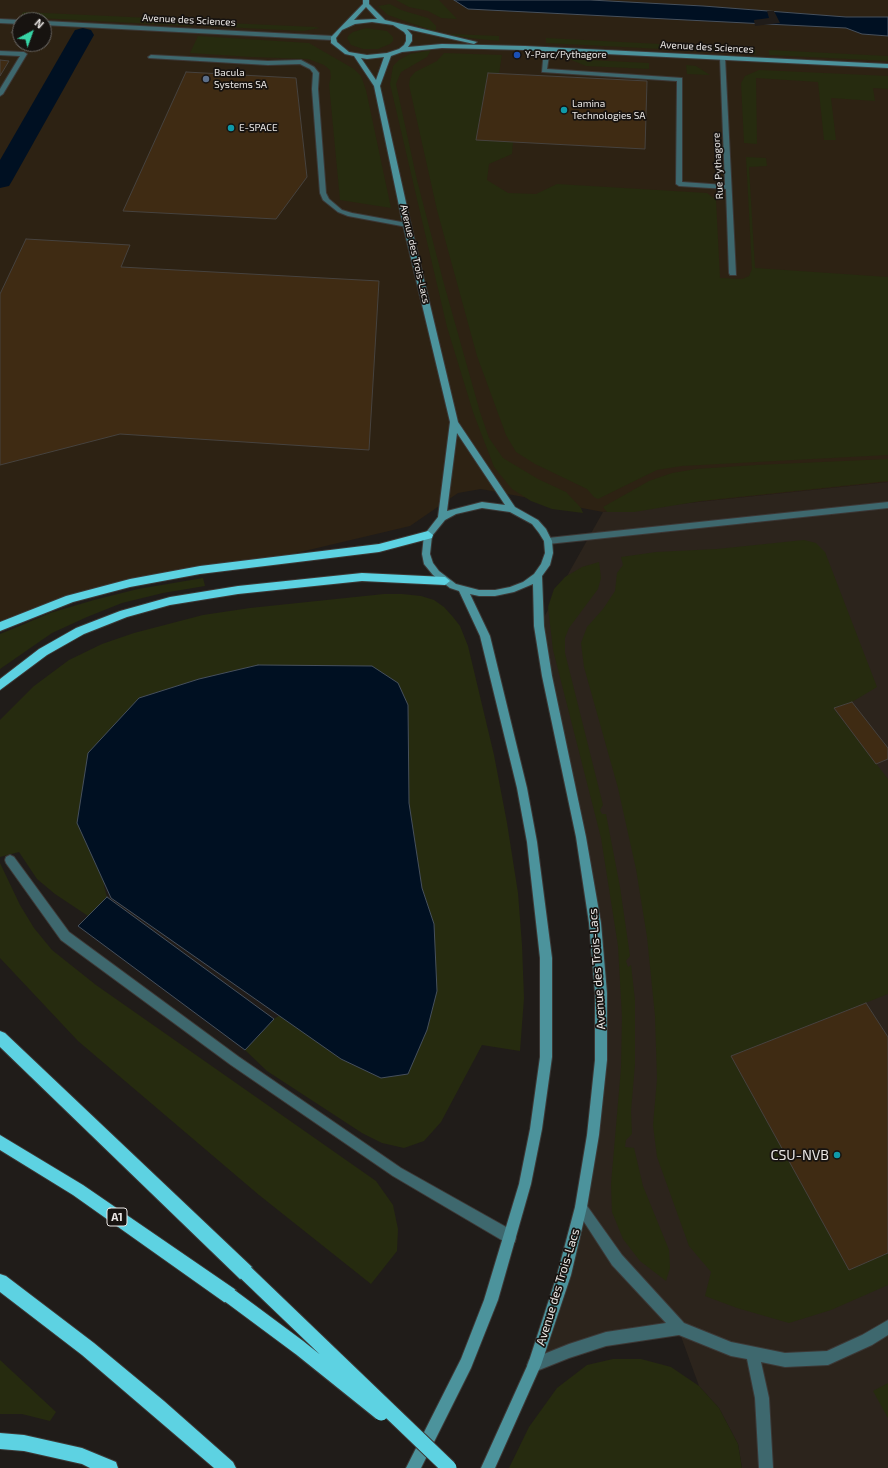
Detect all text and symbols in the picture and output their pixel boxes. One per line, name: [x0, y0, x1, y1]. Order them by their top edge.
north arrow: [12, 12, 52, 52]
street label: Avenue des Sciences: [142, 12, 236, 28]
text: N: [32, 16, 47, 31]
street label: Avenue des Sciences: [660, 39, 754, 55]
place label: Y-Parc/Pythagore: [525, 49, 607, 61]
marker: Y-Parc/Pythagore: [512, 50, 522, 60]
place label: Bacula Systems SA: [214, 67, 267, 90]
marker: Bacula Systems SA: [201, 74, 211, 84]
place label: Lamina Technologies SA: [572, 98, 645, 122]
marker: Lamina Technologies SA: [559, 105, 569, 115]
place label: E-SPACE: [239, 122, 278, 134]
marker: E-SPACE: [226, 123, 236, 133]
street label: Rue Pythagore: [710, 133, 726, 199]
street label: Avenue des Trois-Lacs: [398, 203, 432, 305]
street label: Avenue des Trois-Lacs: [586, 908, 608, 1030]
place label: CSU-NVB: [770, 1147, 829, 1163]
marker: CSU-NVB: [832, 1150, 842, 1160]
road number: A1: [107, 1208, 127, 1226]
street label: Avenue des Trois-Lacs: [533, 1227, 583, 1347]

